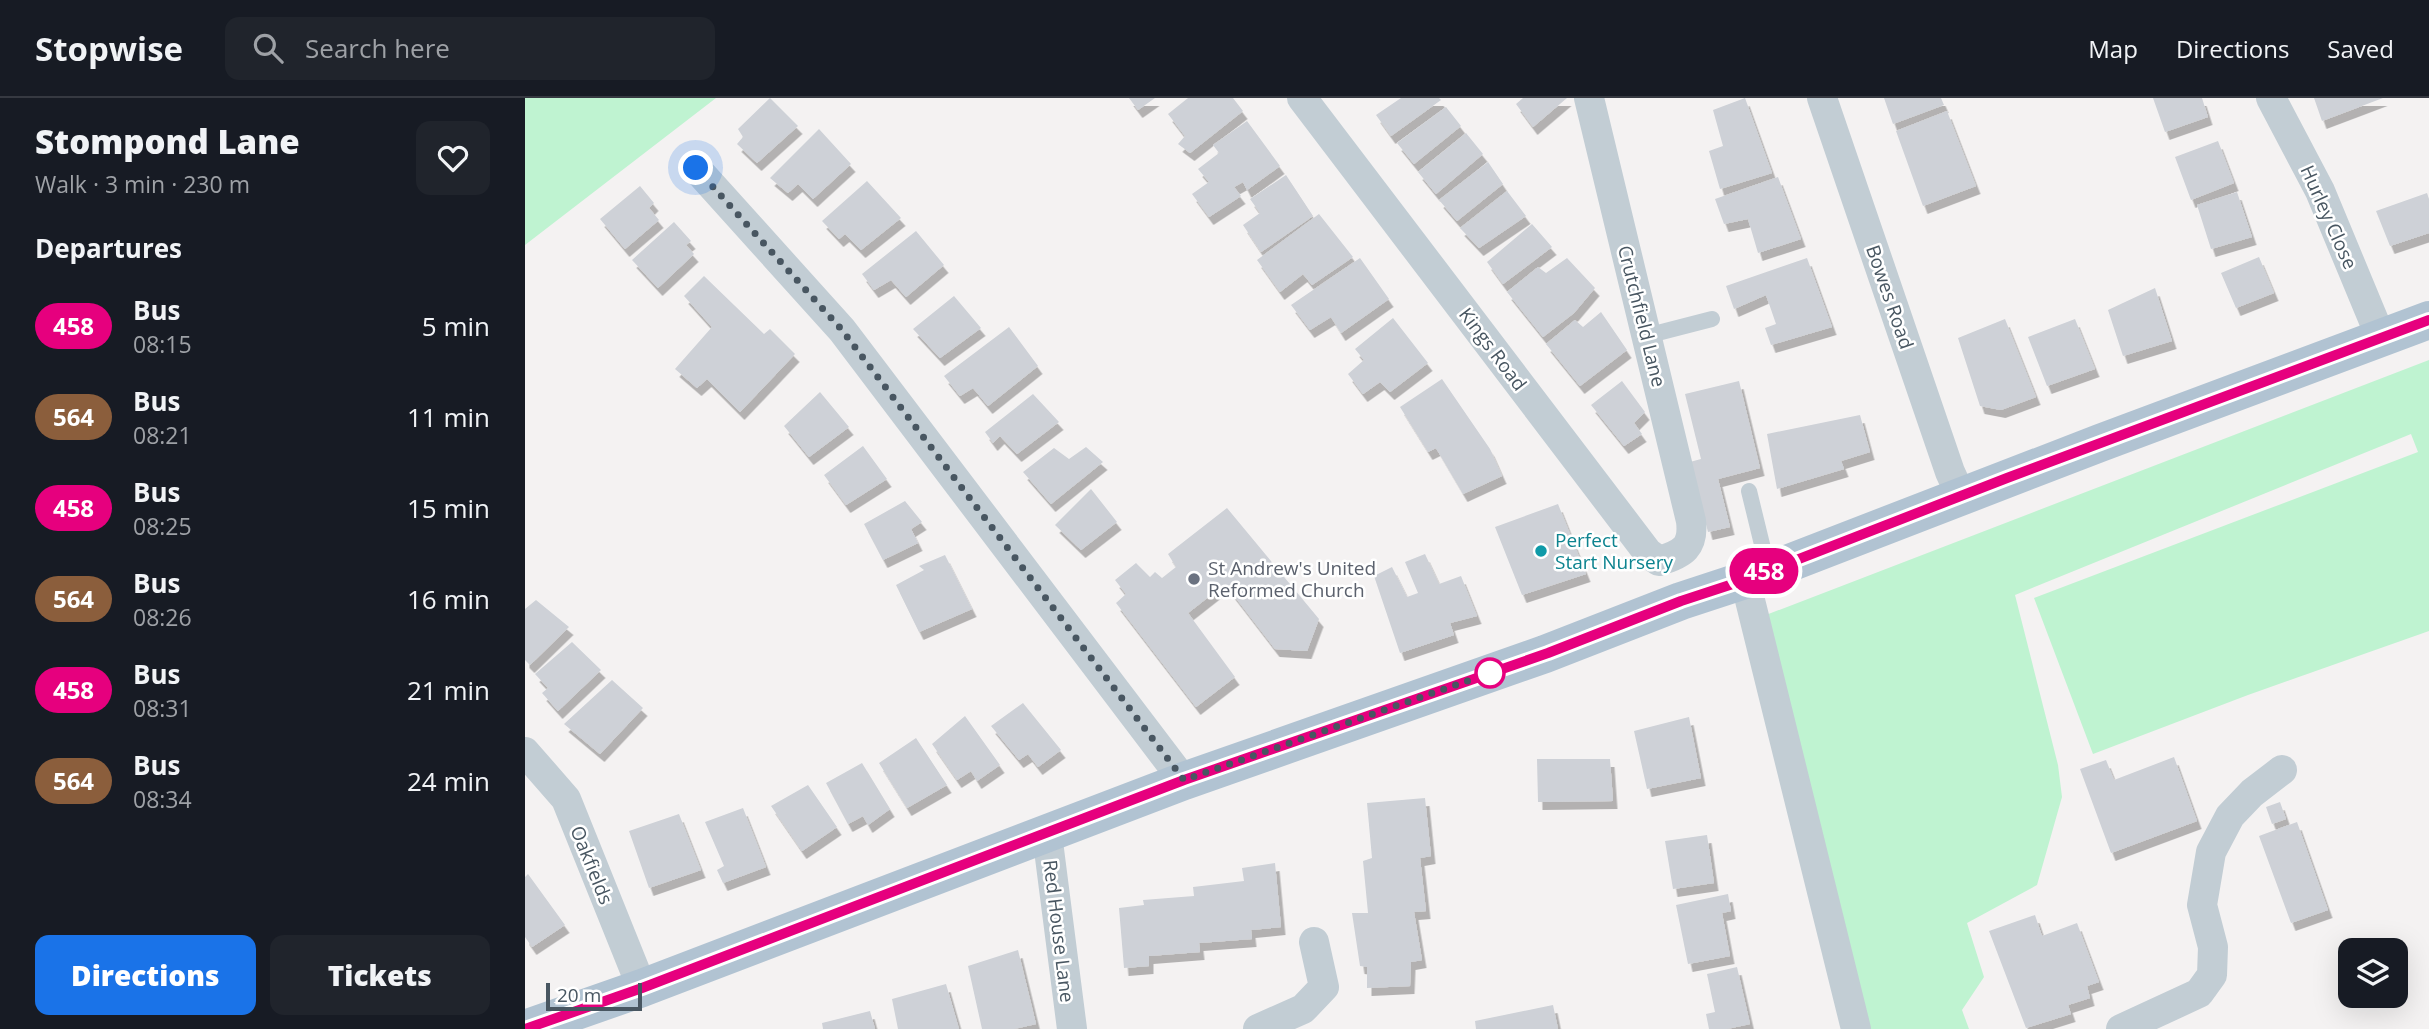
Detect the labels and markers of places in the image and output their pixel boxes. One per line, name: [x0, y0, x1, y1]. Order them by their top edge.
place label: Perfect Start Nursery: [1555, 527, 1673, 575]
marker: Perfect Start Nursery: [1533, 543, 1549, 559]
place label: St Andrew's United Reformed Church: [1208, 555, 1376, 603]
marker: St Andrew's United Reformed Church: [1186, 571, 1202, 587]
unlabelled marker: [1475, 658, 1505, 688]

